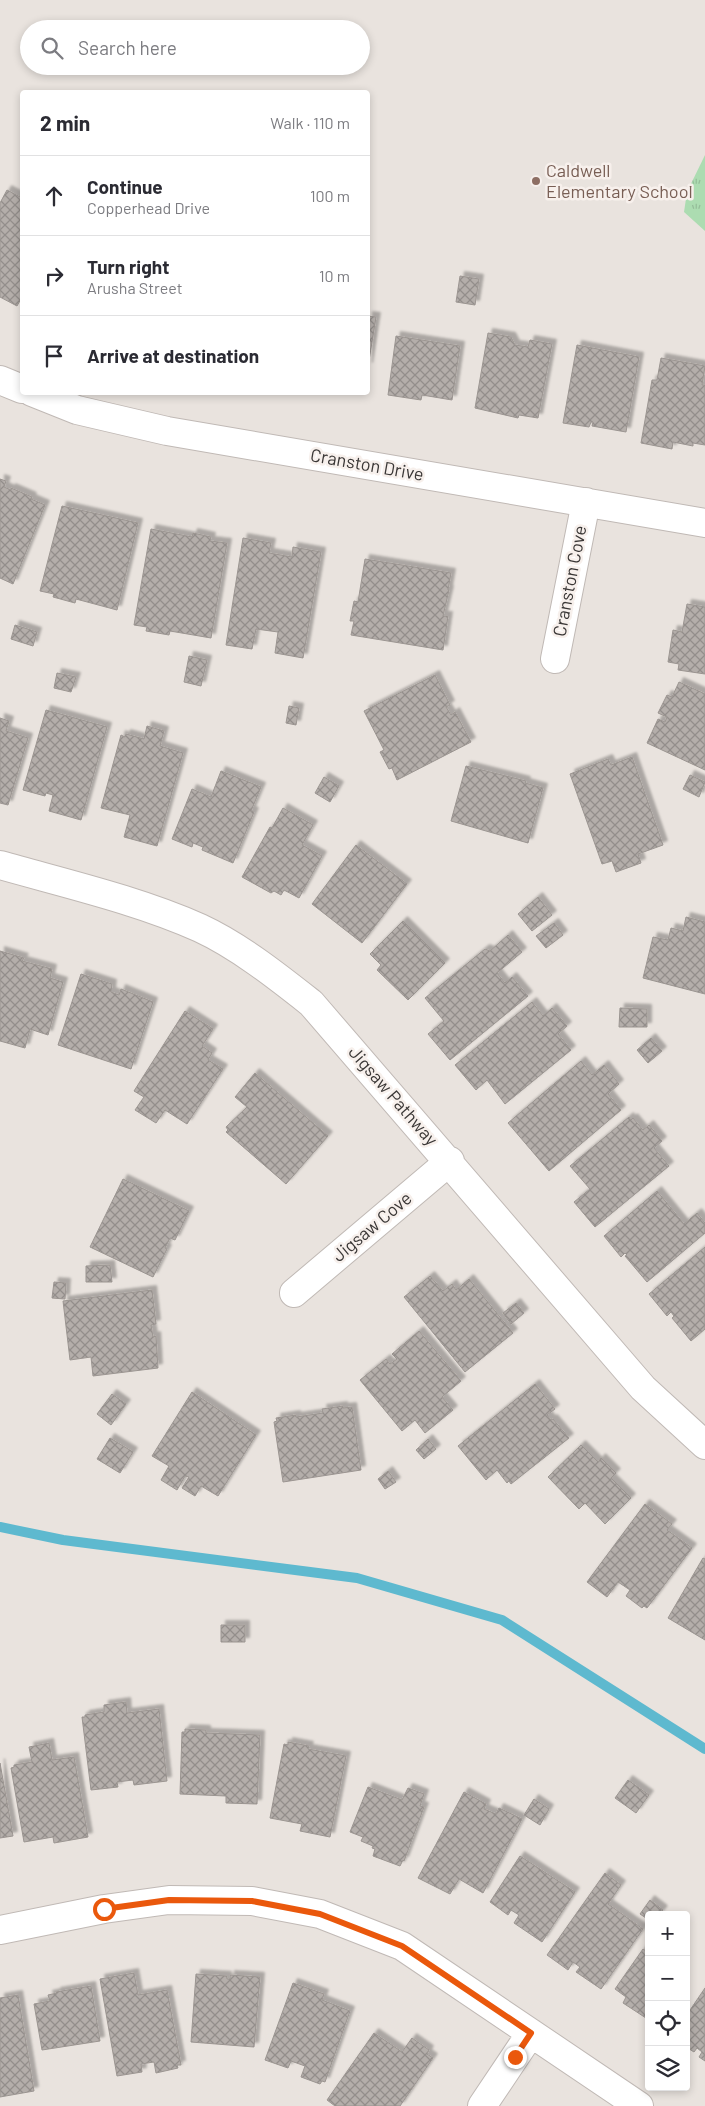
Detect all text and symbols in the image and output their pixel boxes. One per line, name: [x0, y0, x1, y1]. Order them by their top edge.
search box: [20, 20, 370, 75]
icon: search: [38, 34, 66, 62]
text: Search here: [78, 36, 177, 59]
text: 2 min: [40, 110, 90, 135]
text: Walk · 110 m: [270, 113, 350, 132]
place label: Caldwell Elementary School: [546, 159, 693, 202]
text: Continue: [87, 175, 163, 198]
marker: Caldwell Elementary School: [530, 175, 542, 187]
icon: ahead: [40, 182, 68, 210]
text: 100 m: [310, 186, 350, 205]
text: Copperhead Drive: [87, 198, 210, 217]
text: Turn right: [87, 255, 169, 278]
icon: right: [40, 262, 68, 290]
text: 10 m: [319, 266, 350, 285]
text: Arusha Street: [87, 278, 183, 297]
icon: arrive: [40, 342, 68, 370]
text: Arrive at destination: [87, 344, 259, 367]
street label: Cranston Drive: [309, 443, 425, 485]
street label: Cranston Cove: [547, 523, 591, 638]
street label: Jigsaw Pathway: [345, 1041, 443, 1150]
street label: Jigsaw Cove: [327, 1187, 416, 1266]
route start: [93, 1898, 116, 1921]
map controls: [645, 1911, 690, 2091]
button: +: [645, 1911, 690, 1956]
button: −: [645, 1956, 690, 2001]
button: locate: [645, 2001, 690, 2046]
route end: [504, 2046, 527, 2069]
button: layers: [645, 2046, 690, 2091]

